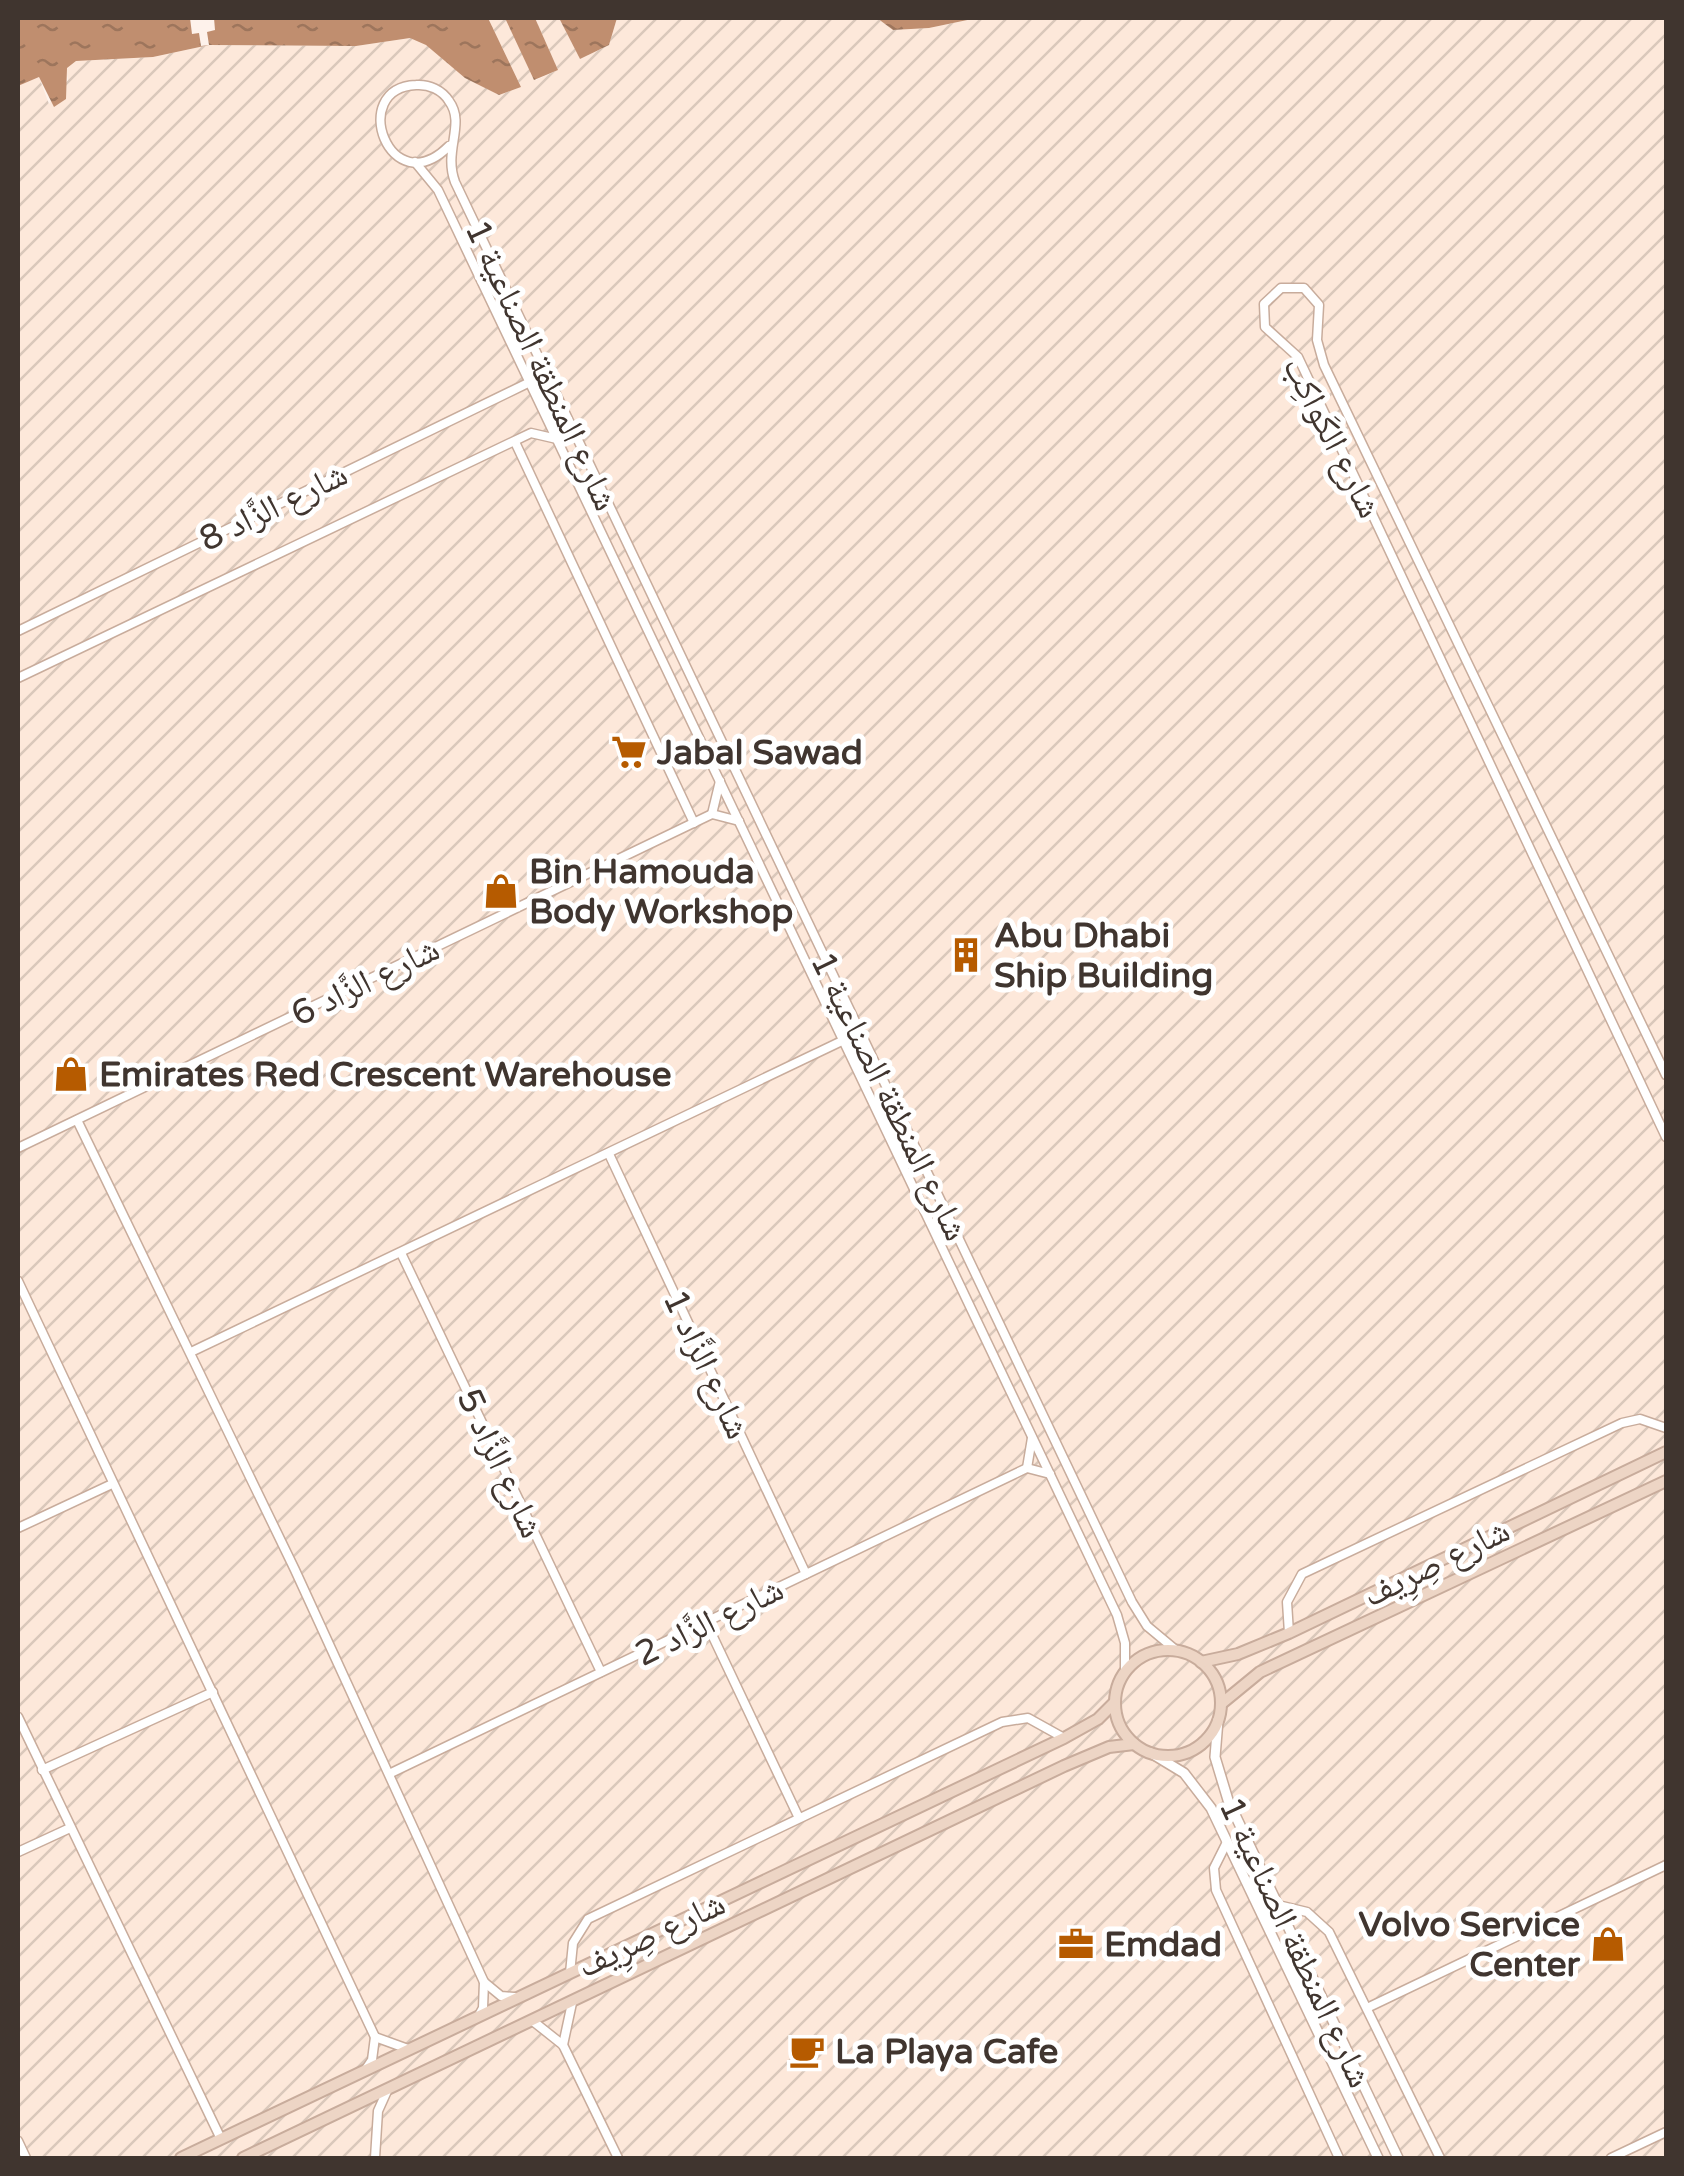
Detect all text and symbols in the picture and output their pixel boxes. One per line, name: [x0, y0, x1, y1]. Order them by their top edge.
street label: شارع المنطقة الصناعية 1: [455, 213, 627, 517]
street label: شارع الكَواكِب: [1274, 350, 1391, 525]
street label: شارع الزَّاد 8: [193, 453, 354, 561]
place label: Jabal Sawad: [656, 732, 863, 774]
supermarket icon: Jabal Sawad: [610, 733, 648, 771]
place label: Bin Hamouda Body Workshop: [529, 851, 793, 933]
shop icon: Bin Hamouda Body Workshop: [482, 872, 520, 910]
place label: Abu Dhabi Ship Building: [994, 915, 1213, 997]
street label: شارع الزَّاد 6: [285, 928, 446, 1036]
building icon: Abu Dhabi Ship Building: [947, 936, 985, 974]
street label: شارع المنطقة الصناعية 1: [801, 945, 977, 1248]
place label: Emirates Red Crescent Warehouse: [99, 1054, 671, 1096]
shop icon: Emirates Red Crescent Warehouse: [52, 1055, 90, 1093]
street label: شارع الزَّاد 1: [653, 1283, 759, 1446]
street label: شارع الزَّاد 5: [447, 1382, 553, 1545]
street label: شارع صِرِيف: [1356, 1509, 1518, 1620]
street label: شارع الزَّاد 2: [629, 1568, 790, 1676]
street label: شارع المنطقة الصناعية 1: [1209, 1790, 1381, 2094]
street label: شارع صِرِيف: [571, 1883, 733, 1991]
place label: Volvo Service Center: [1359, 1904, 1581, 1986]
place label: Emdad: [1104, 1924, 1222, 1966]
office icon: Emdad: [1057, 1925, 1095, 1963]
shop icon: Volvo Service Center: [1589, 1925, 1627, 1963]
place label: La Playa Cafe: [835, 2031, 1058, 2073]
cafe icon: La Playa Cafe: [788, 2032, 826, 2070]

